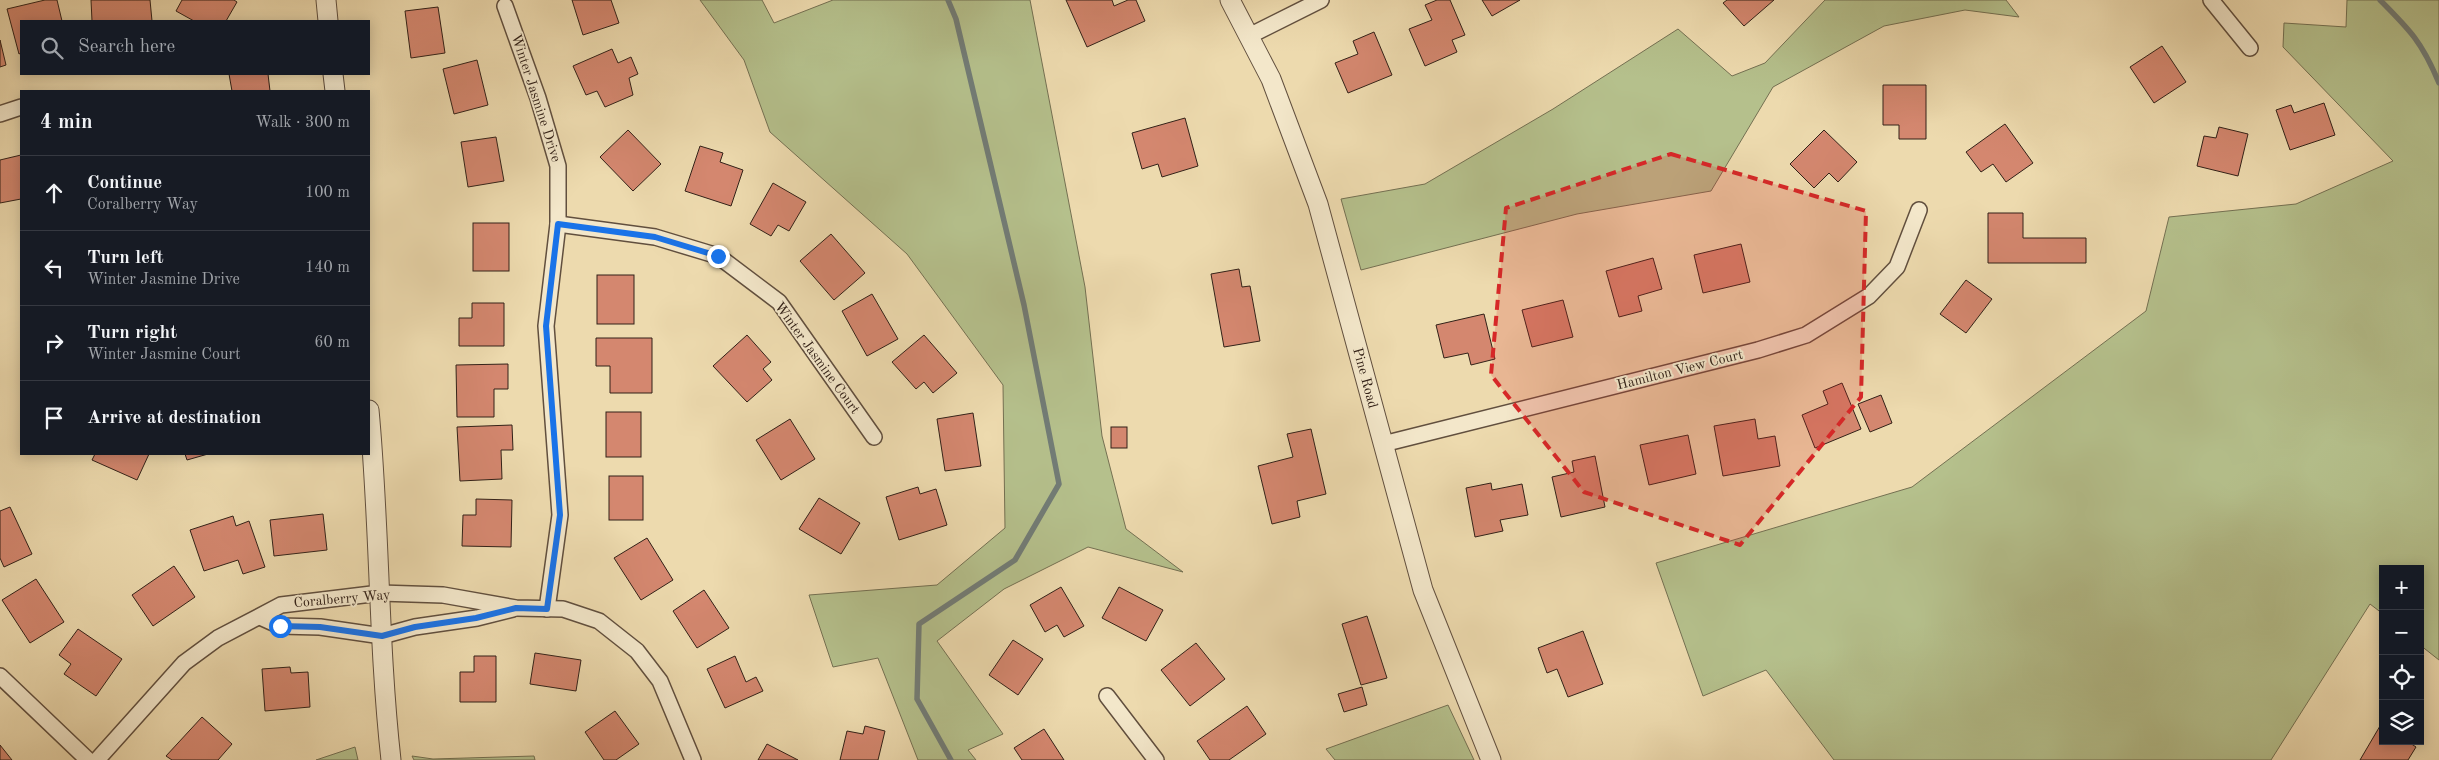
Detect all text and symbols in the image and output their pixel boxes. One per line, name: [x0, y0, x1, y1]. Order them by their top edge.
search box: [20, 20, 370, 75]
street label: Winter Jasmine Drive: [509, 32, 563, 164]
icon: search: [38, 34, 66, 62]
text: Search here: [78, 38, 175, 57]
text: 4 min: [40, 112, 93, 133]
text: Walk · 300 m: [255, 115, 350, 131]
text: Continue: [87, 174, 162, 193]
icon: ahead: [40, 179, 68, 207]
text: 100 m: [305, 185, 350, 201]
text: Coralberry Way: [87, 197, 198, 213]
route end: [707, 245, 730, 268]
text: Turn left: [87, 249, 164, 268]
icon: left: [40, 254, 68, 282]
text: 140 m: [305, 260, 350, 276]
text: Winter Jasmine Drive: [87, 272, 240, 288]
street label: Winter Jasmine Court: [772, 299, 862, 417]
text: Turn right: [87, 324, 177, 343]
icon: right: [40, 329, 68, 357]
text: 60 m: [314, 335, 350, 351]
street label: Pine Road: [1350, 346, 1380, 410]
text: Winter Jasmine Court: [87, 347, 241, 363]
street label: Hamilton View Court: [1615, 348, 1745, 392]
icon: arrive: [40, 404, 68, 432]
text: Arrive at destination: [87, 409, 261, 428]
map controls: [2379, 565, 2424, 745]
button: +: [2379, 565, 2424, 610]
street label: Coralberry Way: [293, 588, 392, 610]
button: −: [2379, 610, 2424, 655]
route start: [269, 615, 292, 638]
button: locate: [2379, 655, 2424, 700]
button: layers: [2379, 700, 2424, 745]

